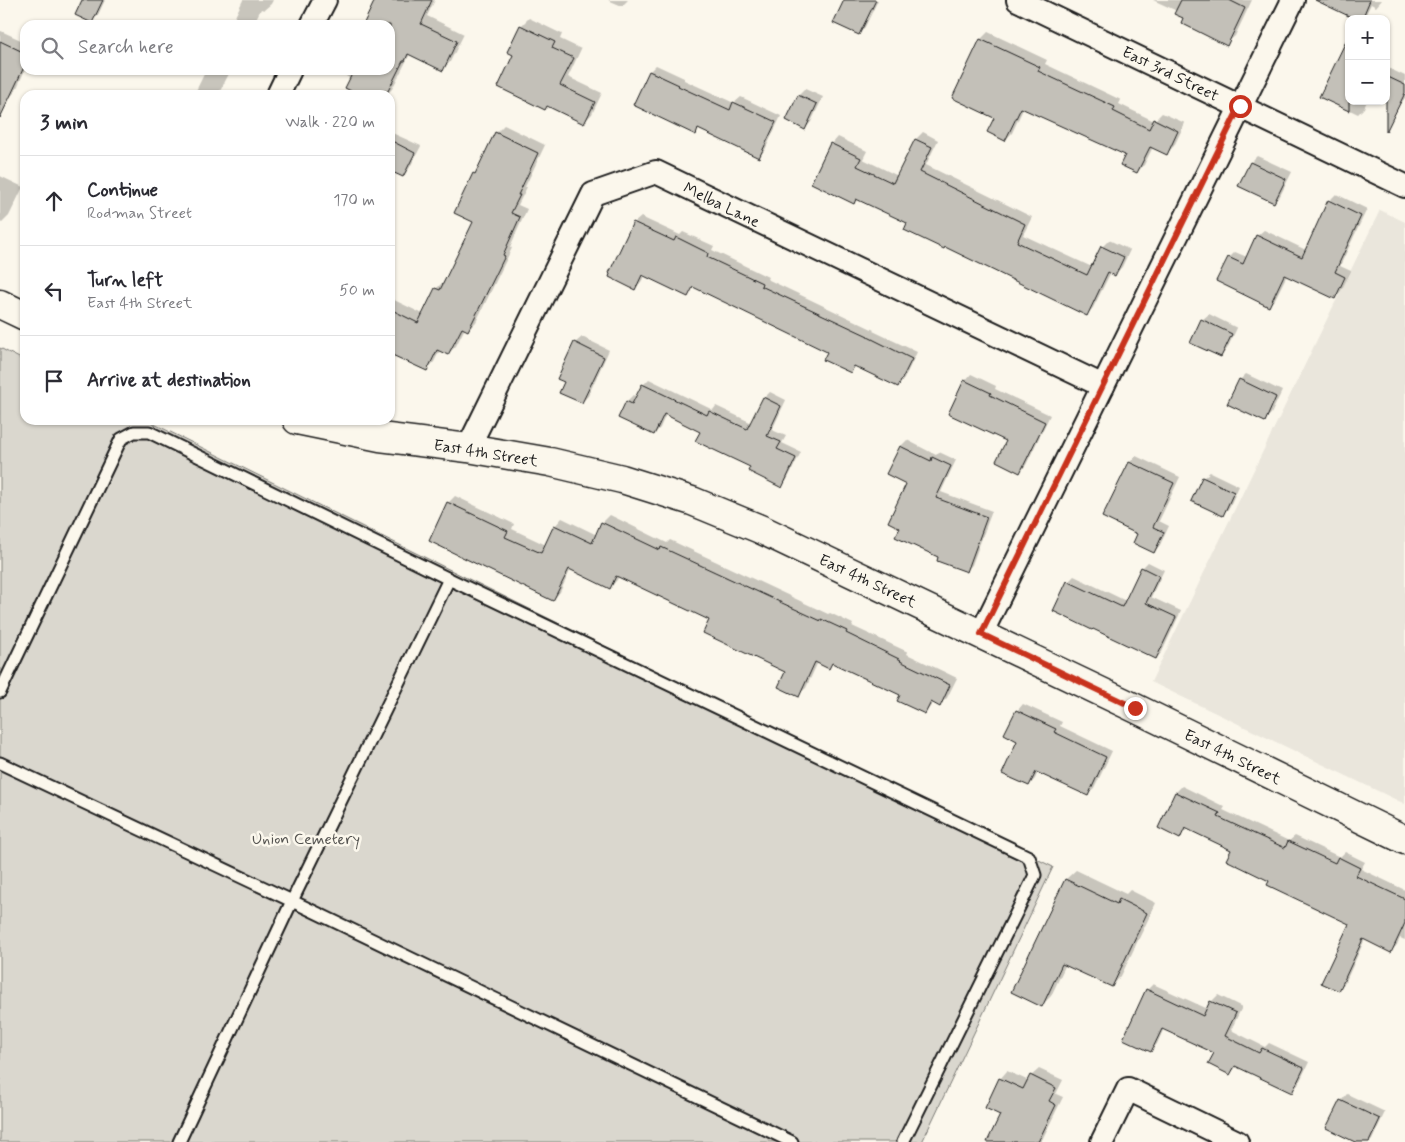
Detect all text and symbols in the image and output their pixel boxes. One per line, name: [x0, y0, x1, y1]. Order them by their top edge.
map controls: [1345, 15, 1390, 105]
button: +: [1345, 15, 1390, 60]
search box: [20, 20, 395, 75]
icon: search: [38, 34, 66, 62]
text: Search here: [78, 35, 174, 60]
street label: East 3rd Street: [1118, 42, 1223, 107]
button: −: [1345, 60, 1390, 105]
route start: [1229, 95, 1252, 118]
text: 3 min: [40, 109, 88, 137]
text: Walk · 220 m: [285, 112, 375, 133]
text: Continue: [87, 178, 158, 203]
street label: Melba Lane: [680, 178, 763, 233]
icon: ahead: [40, 187, 68, 215]
text: 170 m: [333, 190, 375, 211]
text: Rodman Street: [87, 203, 192, 224]
text: Turn left: [87, 268, 163, 293]
icon: left: [40, 277, 68, 305]
text: 50 m: [339, 280, 375, 301]
text: East 4th Street: [87, 293, 192, 314]
icon: arrive: [40, 367, 68, 395]
text: Arrive at destination: [87, 368, 251, 393]
street label: East 4th Street: [432, 435, 540, 472]
street label: East 4th Street: [815, 550, 920, 613]
route end: [1124, 697, 1147, 720]
street label: East 4th Street: [1180, 725, 1285, 790]
park label: Union Cemetery: [252, 829, 360, 850]

